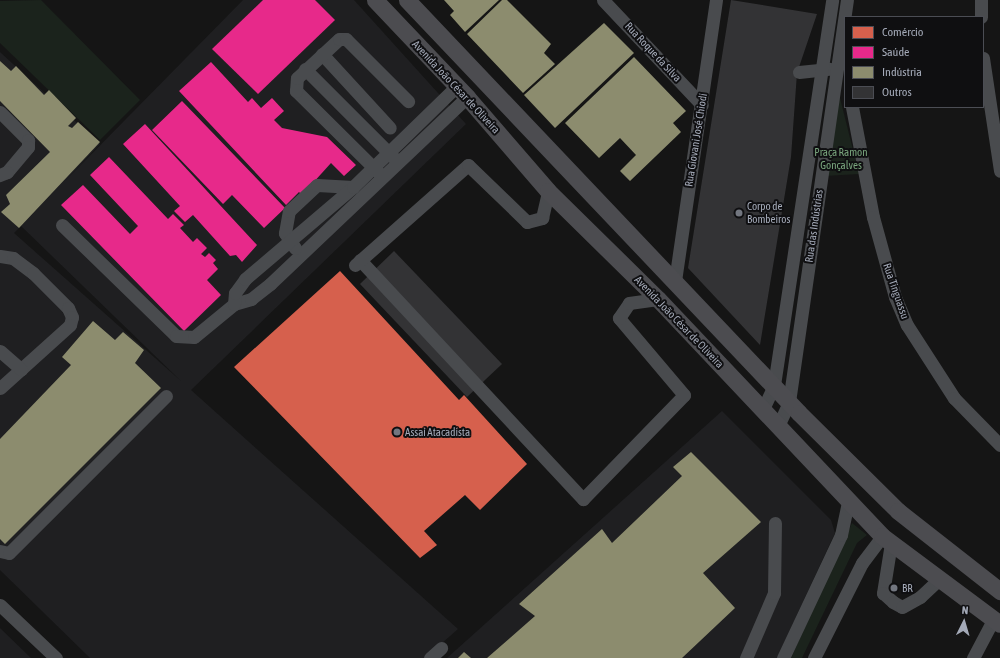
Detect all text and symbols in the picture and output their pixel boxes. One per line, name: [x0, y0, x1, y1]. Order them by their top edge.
legend: [844, 16, 984, 108]
street label: Rua Roque da Silva: [622, 20, 684, 84]
text: Comércio: [882, 25, 924, 39]
street label: Avenida João César de Oliveira: [409, 38, 503, 136]
text: Saúde: [882, 45, 910, 59]
text: Indústria: [882, 65, 922, 79]
text: Outros: [882, 85, 912, 99]
street label: Rua Giovani José Chiodi: [682, 92, 710, 188]
park label: Praça Ramon Gonçalves: [814, 146, 868, 172]
street label: Rua das Indústrias: [802, 189, 826, 263]
place label: Corpo de Bombeiros: [747, 200, 790, 226]
marker: Corpo de Bombeiros: [734, 208, 744, 218]
street label: Rua Tinguassu: [880, 261, 912, 321]
street label: Avenida João César de Oliveira: [632, 273, 726, 371]
place label: Assaí Atacadista: [405, 425, 470, 439]
marker: Assaí Atacadista: [392, 427, 402, 437]
place label: BR: [902, 581, 913, 595]
marker: BR: [889, 583, 899, 593]
north arrow: [944, 602, 984, 642]
text: N: [961, 604, 969, 616]

